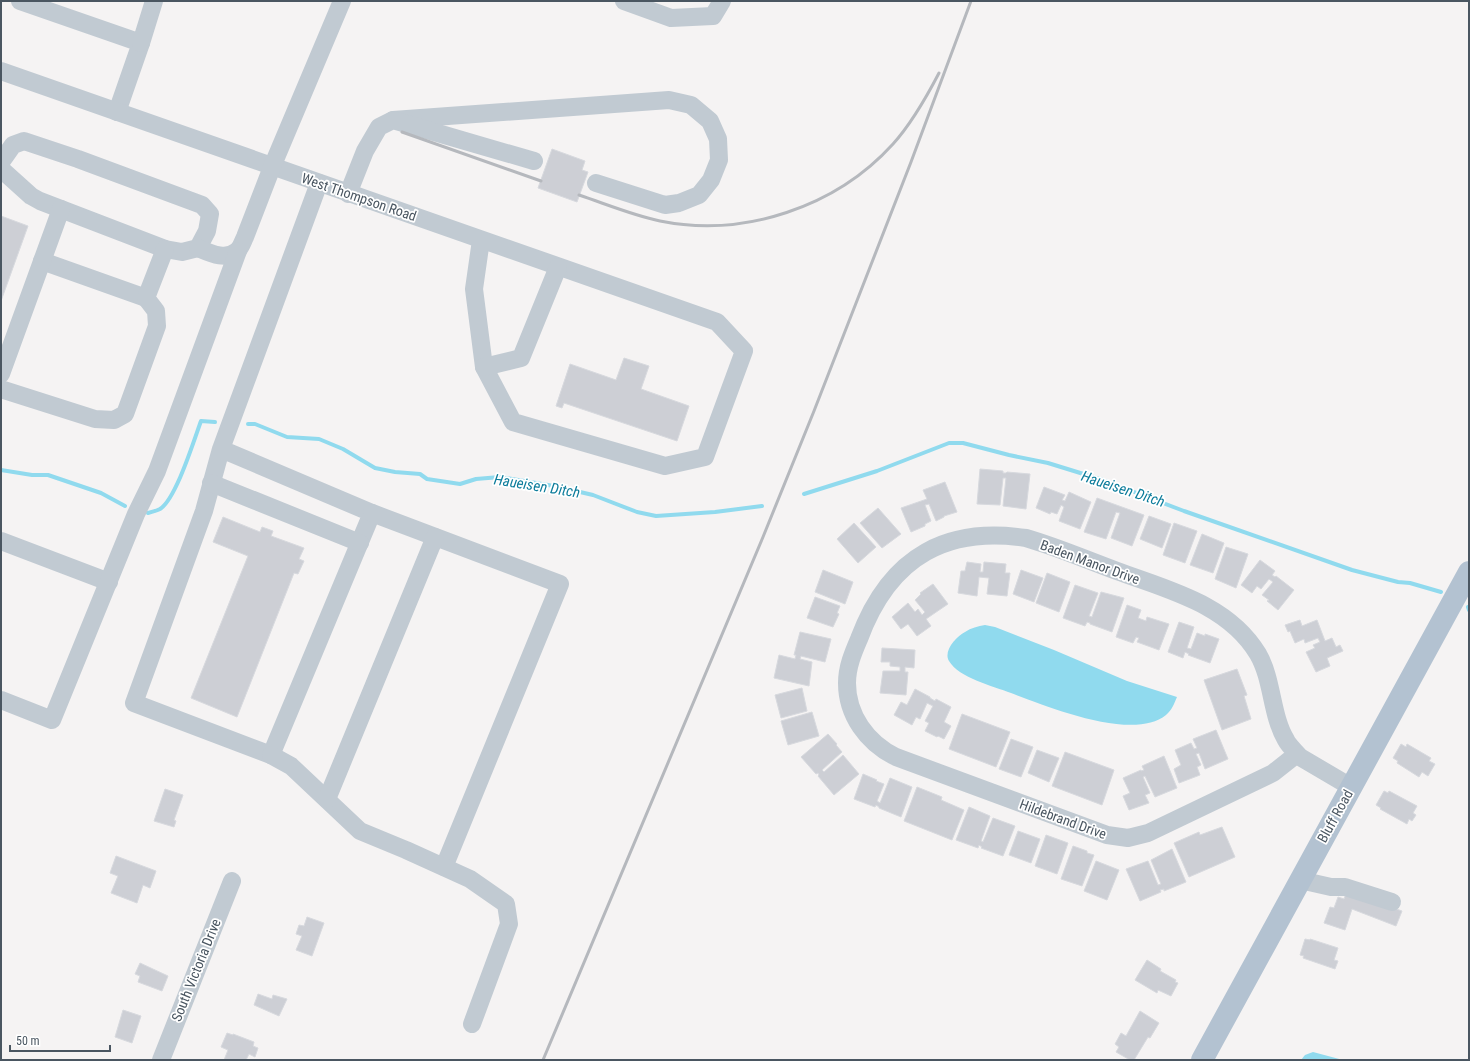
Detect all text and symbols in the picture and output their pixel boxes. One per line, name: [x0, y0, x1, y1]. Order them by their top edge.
street label: West Thompson Road: [299, 170, 419, 224]
water label: Haueisen Ditch: [1079, 467, 1167, 511]
water label: Haueisen Ditch: [493, 470, 581, 502]
street label: Baden Manor Drive: [1038, 537, 1142, 588]
street label: Bluff Road: [1314, 787, 1356, 845]
street label: Hildebrand Drive: [1017, 796, 1109, 842]
street label: South Victoria Drive: [168, 916, 224, 1024]
scale bar: [10, 1027, 110, 1053]
text: 50 m: [16, 1034, 40, 1048]

